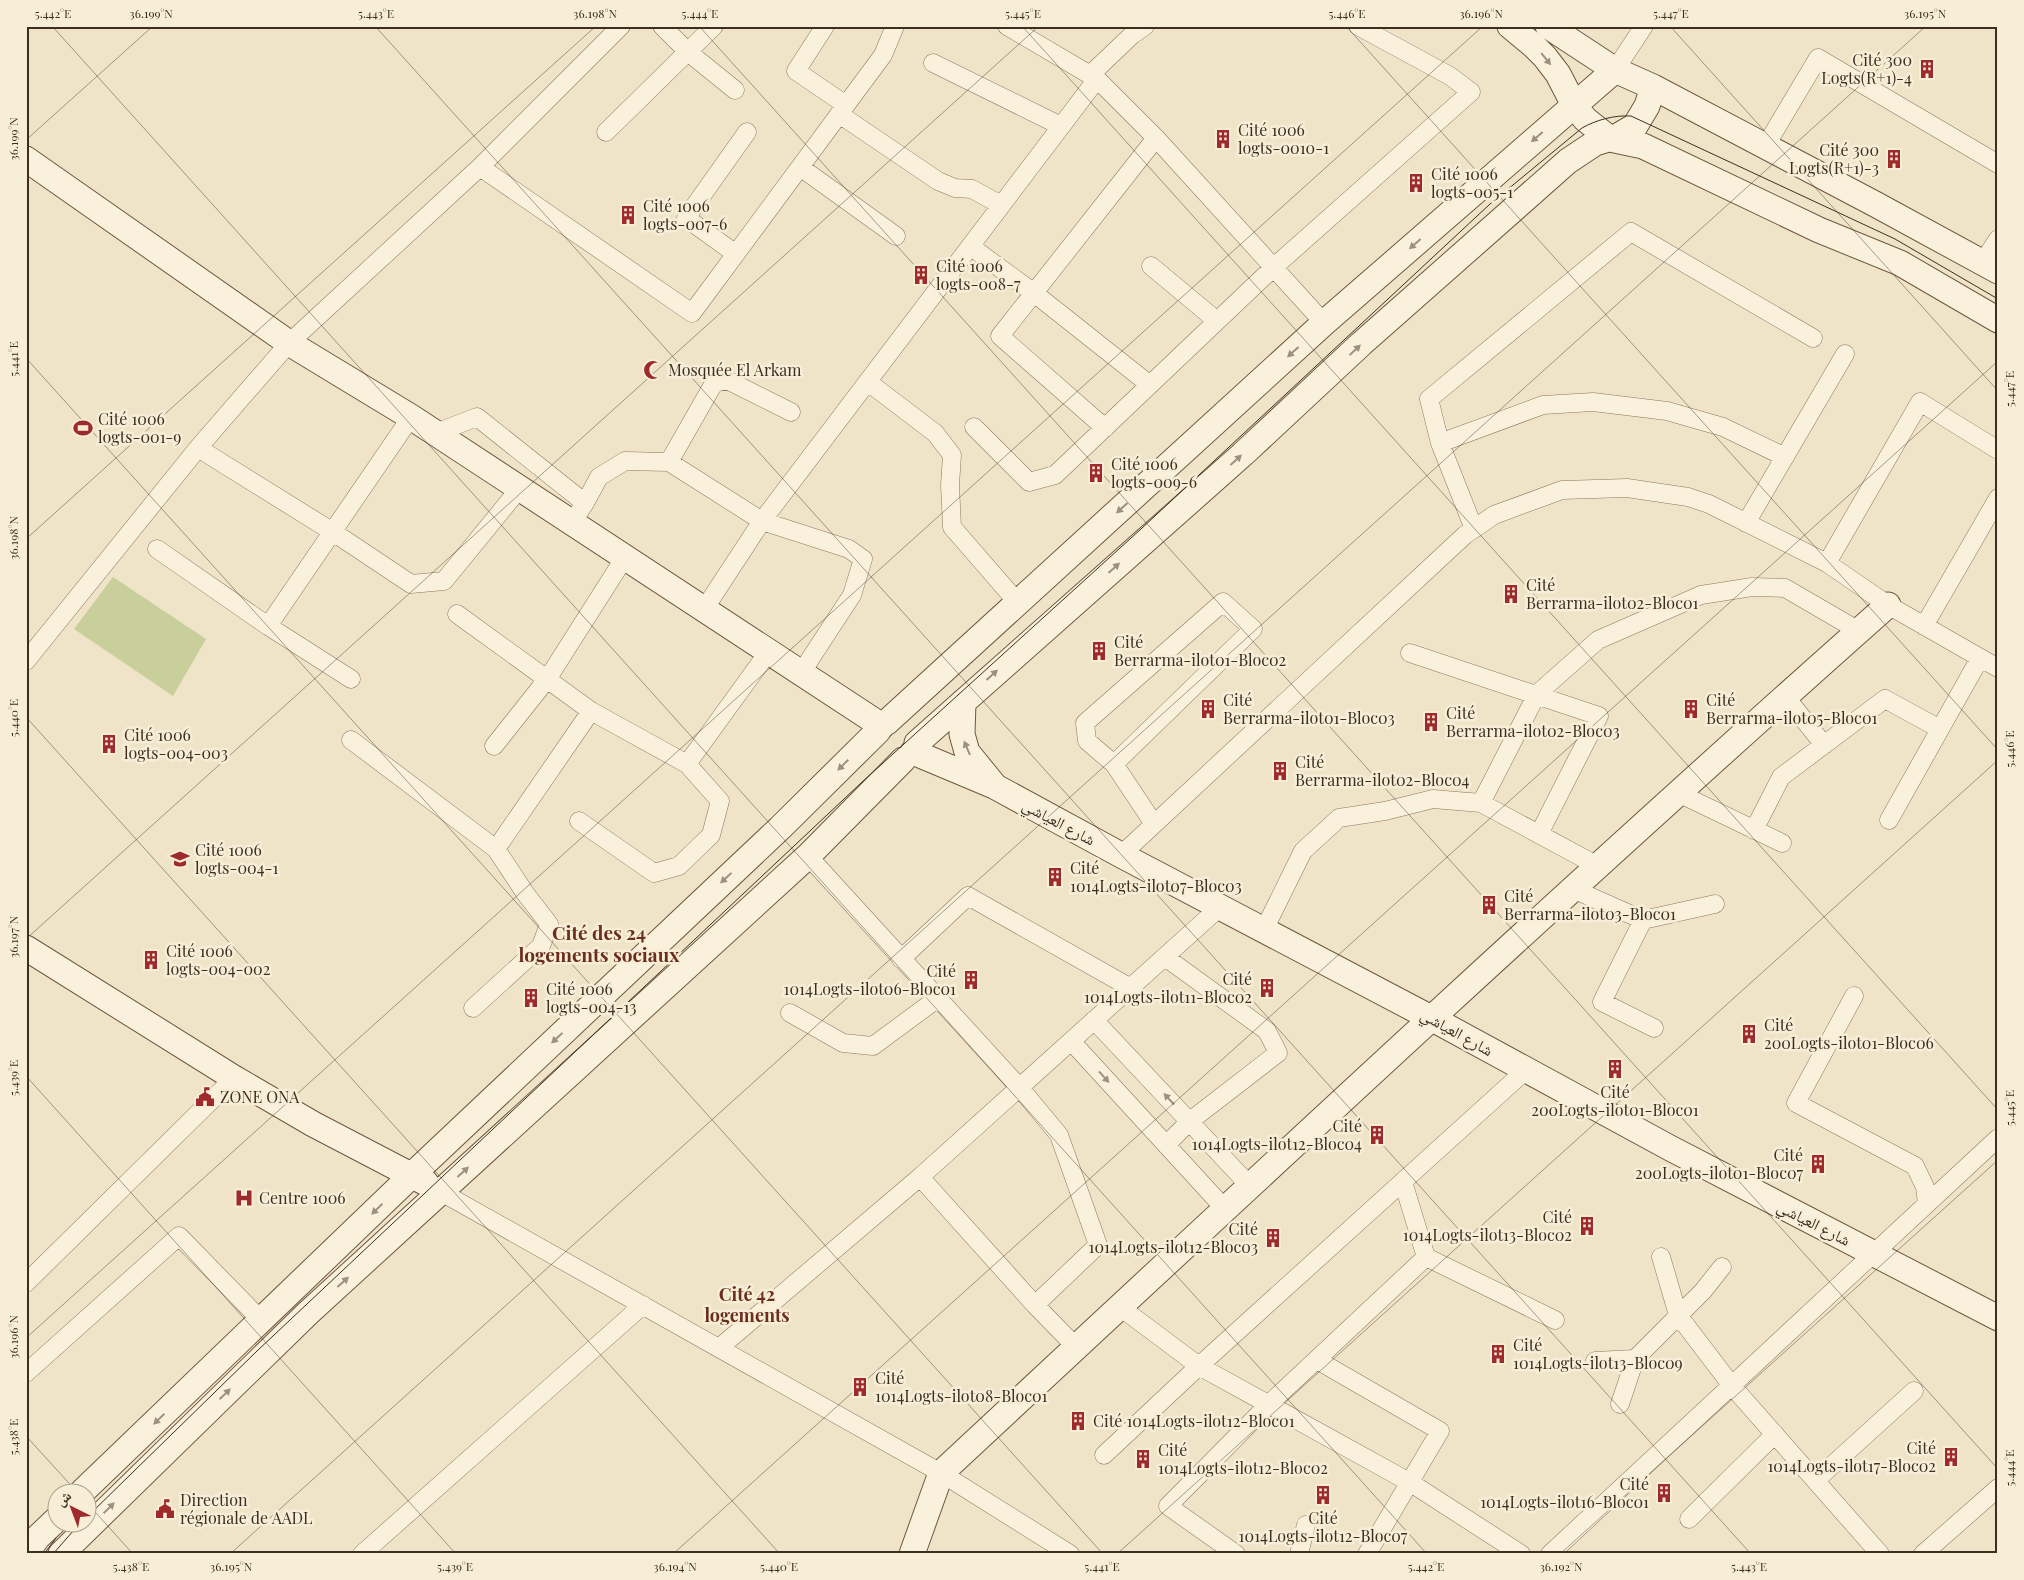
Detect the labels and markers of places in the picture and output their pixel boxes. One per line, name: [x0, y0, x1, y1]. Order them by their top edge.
place label: Cité 300 Logts(R+1)-4: [1821, 49, 1912, 88]
building icon: Cité 300 Logts(R+1)-4: [1916, 58, 1938, 80]
place label: Cité 1006 logts-0010-1: [1238, 119, 1329, 158]
building icon: Cité 1006 logts-0010-1: [1212, 128, 1234, 150]
place label: Cité 300 Logts(R+1)-3: [1789, 139, 1879, 178]
building icon: Cité 300 Logts(R+1)-3: [1883, 148, 1905, 170]
place label: Cité 1006 logts-005-1: [1431, 163, 1513, 202]
building icon: Cité 1006 logts-005-1: [1405, 172, 1427, 194]
place label: Cité 1006 logts-007-6: [643, 195, 727, 234]
building icon: Cité 1006 logts-007-6: [617, 204, 639, 226]
place label: Cité 1006 logts-008-7: [936, 255, 1021, 294]
building icon: Cité 1006 logts-008-7: [910, 264, 932, 286]
mosque icon: Mosquée El Arkam: [642, 359, 664, 381]
place label: Mosquée El Arkam: [668, 359, 802, 380]
place label: Cité 1006 logts-001-9: [98, 408, 181, 447]
sports icon: Cité 1006 logts-001-9: [72, 417, 94, 439]
place label: Cité 1006 logts-009-6: [1111, 453, 1197, 492]
building icon: Cité 1006 logts-009-6: [1085, 462, 1107, 484]
place label: Cité Berrarma-ilot02-Bloc01: [1526, 574, 1699, 613]
building icon: Cité Berrarma-ilot02-Bloc01: [1500, 583, 1522, 605]
place label: Cité Berrarma-ilot01-Bloc02: [1114, 631, 1286, 670]
building icon: Cité Berrarma-ilot01-Bloc02: [1088, 640, 1110, 662]
place label: Cité Berrarma-ilot01-Bloc03: [1223, 689, 1395, 728]
place label: Cité Berrarma-ilot05-Bloc01: [1706, 689, 1877, 728]
building icon: Cité Berrarma-ilot01-Bloc03: [1197, 698, 1219, 720]
building icon: Cité Berrarma-ilot05-Bloc01: [1680, 698, 1702, 720]
place label: Cité Berrarma-ilot02-Bloc03: [1446, 702, 1620, 741]
building icon: Cité Berrarma-ilot02-Bloc03: [1420, 711, 1442, 733]
place label: Cité 1006 logts-004-003: [124, 724, 228, 763]
building icon: Cité 1006 logts-004-003: [98, 733, 120, 755]
place label: Cité Berrarma-ilot02-Bloc04: [1295, 751, 1470, 790]
building icon: Cité Berrarma-ilot02-Bloc04: [1269, 760, 1291, 782]
place label: Cité 1006 logts-004-1: [195, 839, 279, 878]
school or university icon: Cité 1006 logts-004-1: [169, 848, 191, 870]
place label: Cité 1014Logts-ilot07-Bloc03: [1070, 857, 1242, 896]
building icon: Cité 1014Logts-ilot07-Bloc03: [1044, 866, 1066, 888]
place label: Cité Berrarma-ilot03-Bloc01: [1504, 885, 1676, 924]
building icon: Cité Berrarma-ilot03-Bloc01: [1478, 894, 1500, 916]
place label: Cité 1006 logts-004-002: [166, 940, 270, 979]
building icon: Cité 1006 logts-004-002: [140, 949, 162, 971]
place label: Cité 1014Logts-ilot06-Bloc01: [784, 960, 956, 999]
place label: Cité 1014Logts-ilot11-Bloc02: [1084, 968, 1252, 1007]
building icon: Cité 1014Logts-ilot06-Bloc01: [960, 969, 982, 991]
building icon: Cité 1014Logts-ilot11-Bloc02: [1256, 977, 1278, 999]
place label: Cité 1006 logts-004-13: [546, 978, 636, 1017]
building icon: Cité 1006 logts-004-13: [520, 987, 542, 1009]
place label: Cité 200Logts-ilot01-Bloc06: [1764, 1014, 1934, 1053]
building icon: Cité 200Logts-ilot01-Bloc06: [1738, 1023, 1760, 1045]
building icon: Cité 200Logts-ilot01-Bloc01: [1604, 1058, 1626, 1080]
place label: Cité 200Logts-ilot01-Bloc01: [1531, 1081, 1699, 1120]
public building icon: ZONE ONA: [194, 1086, 216, 1108]
place label: ZONE ONA: [220, 1086, 300, 1107]
place label: Cité 1014Logts-ilot12-Bloc04: [1192, 1115, 1362, 1154]
building icon: Cité 1014Logts-ilot12-Bloc04: [1366, 1124, 1388, 1146]
place label: Cité 200Logts-ilot01-Bloc07: [1635, 1144, 1804, 1183]
building icon: Cité 200Logts-ilot01-Bloc07: [1807, 1153, 1829, 1175]
hospital icon: Centre 1006: [233, 1187, 255, 1209]
place label: Centre 1006: [259, 1187, 346, 1208]
place label: Cité 1014Logts-ilot13-Bloc02: [1403, 1206, 1572, 1245]
building icon: Cité 1014Logts-ilot13-Bloc02: [1576, 1215, 1598, 1237]
place label: Cité 1014Logts-ilot12-Bloc03: [1089, 1218, 1258, 1257]
building icon: Cité 1014Logts-ilot12-Bloc03: [1262, 1227, 1284, 1249]
place label: Cité 1014Logts-ilot13-Bloc09: [1513, 1334, 1683, 1373]
building icon: Cité 1014Logts-ilot13-Bloc09: [1487, 1343, 1509, 1365]
place label: Cité 1014Logts-ilot08-Bloc01: [875, 1367, 1048, 1406]
building icon: Cité 1014Logts-ilot08-Bloc01: [849, 1376, 871, 1398]
building icon: Cité 1014Logts-ilot12-Bloc01: [1067, 1410, 1089, 1432]
place label: Cité 1014Logts-ilot12-Bloc01: [1093, 1410, 1295, 1431]
place label: Cité 1014Logts-ilot17-Bloc02: [1767, 1437, 1936, 1476]
place label: Cité 1014Logts-ilot12-Bloc02: [1158, 1439, 1328, 1478]
building icon: Cité 1014Logts-ilot17-Bloc02: [1940, 1446, 1962, 1468]
building icon: Cité 1014Logts-ilot12-Bloc02: [1132, 1448, 1154, 1470]
place label: Cité 1014Logts-ilot16-Bloc01: [1480, 1473, 1649, 1512]
building icon: Cité 1014Logts-ilot16-Bloc01: [1653, 1482, 1675, 1504]
building icon: Cité 1014Logts-ilot12-Bloc07: [1312, 1484, 1334, 1506]
place label: Direction régionale de AADL: [180, 1489, 312, 1528]
public building icon: Direction régionale de AADL: [154, 1498, 176, 1520]
place label: Cité 1014Logts-ilot12-Bloc07: [1239, 1507, 1408, 1546]

